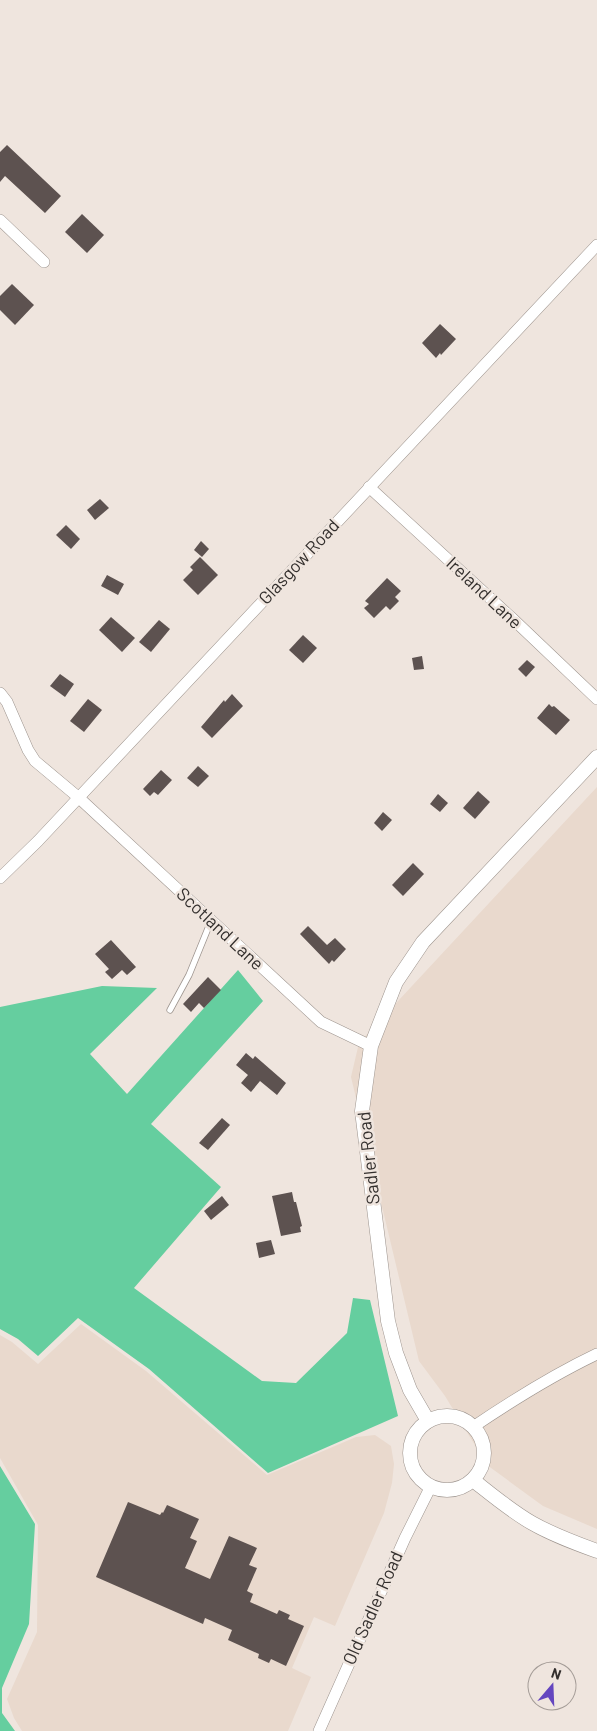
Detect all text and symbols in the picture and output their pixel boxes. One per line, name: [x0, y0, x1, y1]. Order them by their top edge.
street label: Glasgow Road: [253, 514, 343, 608]
street label: Ireland Lane: [442, 552, 527, 633]
street label: Scotland Lane: [173, 882, 269, 974]
street label: Sadler Road: [352, 1111, 384, 1206]
street label: Old Sadler Road: [337, 1547, 407, 1668]
north arrow: [527, 1661, 577, 1711]
text: N: [549, 1664, 564, 1683]

